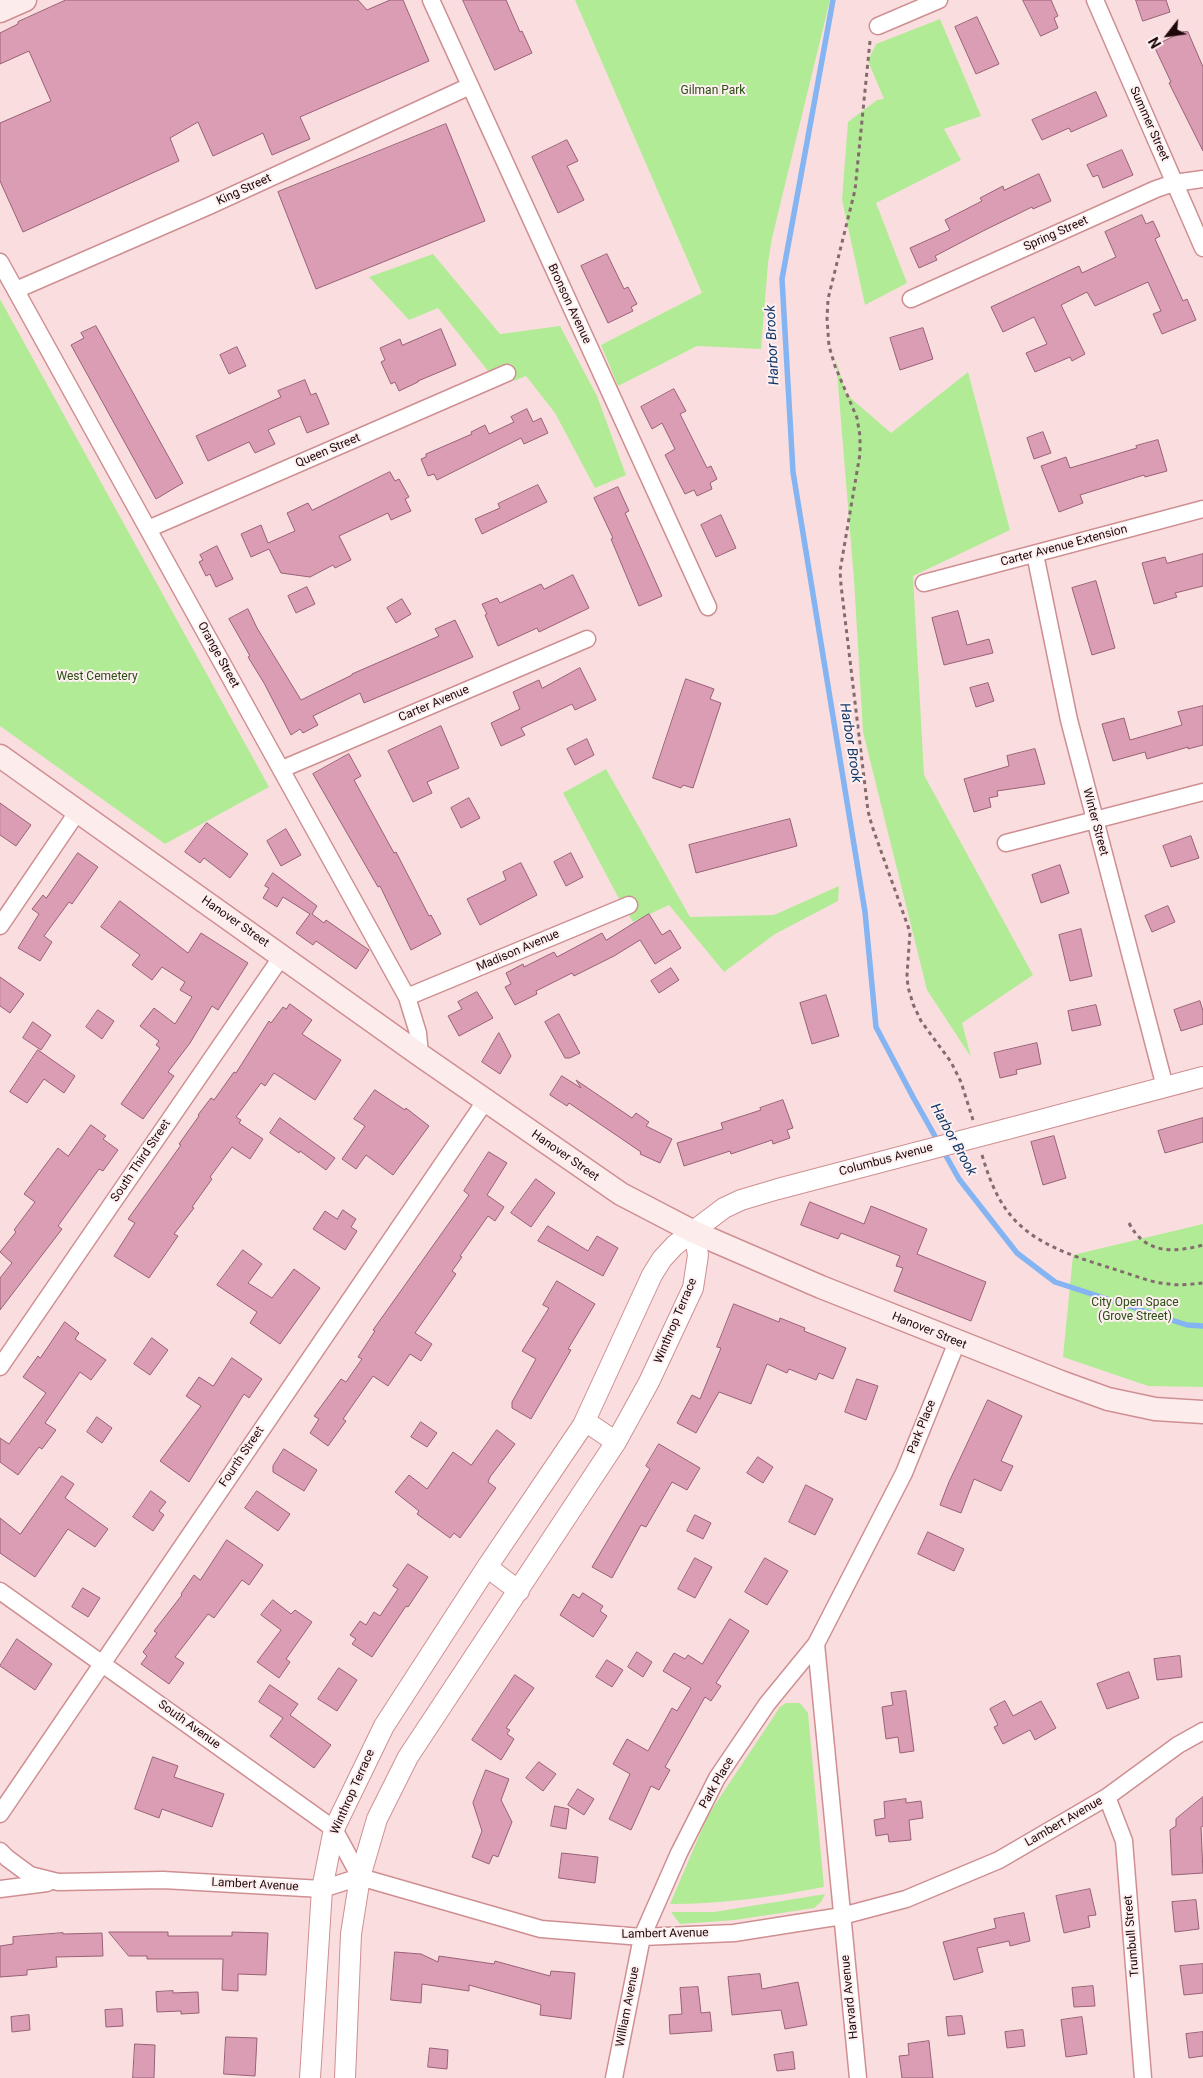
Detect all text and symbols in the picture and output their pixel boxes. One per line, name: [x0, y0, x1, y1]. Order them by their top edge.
north arrow: [1143, 10, 1193, 60]
text: N: [1146, 34, 1164, 51]
park label: Gilman Park: [681, 84, 745, 98]
street label: Summer Street: [1126, 85, 1172, 163]
street label: King Street: [214, 171, 274, 209]
street label: Spring Street: [1022, 213, 1090, 255]
street label: Bronson Avenue: [544, 262, 594, 346]
water label: Harbor Brook: [763, 304, 783, 386]
street label: Queen Street: [293, 431, 363, 471]
street label: Carter Avenue Extension: [999, 522, 1129, 570]
street label: Orange Street: [194, 620, 242, 690]
park label: West Cemetery: [56, 670, 138, 684]
street label: Carter Avenue: [397, 683, 471, 725]
water label: Harbor Brook: [835, 702, 865, 784]
street label: Winter Street: [1079, 787, 1111, 857]
street label: Hanover Street: [198, 893, 272, 951]
street label: Madison Avenue: [474, 927, 562, 975]
water label: Harbor Brook: [926, 1101, 980, 1179]
street label: South Third Street: [108, 1117, 174, 1205]
street label: Hanover Street: [528, 1127, 602, 1185]
street label: Columbus Avenue: [838, 1141, 934, 1179]
street label: Winthrop Terrace: [652, 1276, 700, 1366]
park label: City Open Space (Grove Street): [1091, 1296, 1179, 1324]
street label: Hanover Street: [890, 1309, 968, 1353]
street label: Park Place: [905, 1398, 939, 1456]
street label: Fourth Street: [217, 1424, 267, 1490]
street label: South Avenue: [155, 1698, 223, 1752]
street label: Winthrop Terrace: [328, 1747, 378, 1837]
street label: Park Place: [697, 1755, 737, 1811]
street label: Lambert Avenue: [1023, 1794, 1105, 1850]
street label: Lambert Avenue: [211, 1876, 299, 1894]
street label: Trumbull Street: [1121, 1895, 1143, 1977]
street label: Lambert Avenue: [621, 1926, 709, 1942]
street label: Harvard Avenue: [838, 1954, 862, 2040]
street label: William Avenue: [613, 1966, 643, 2048]

